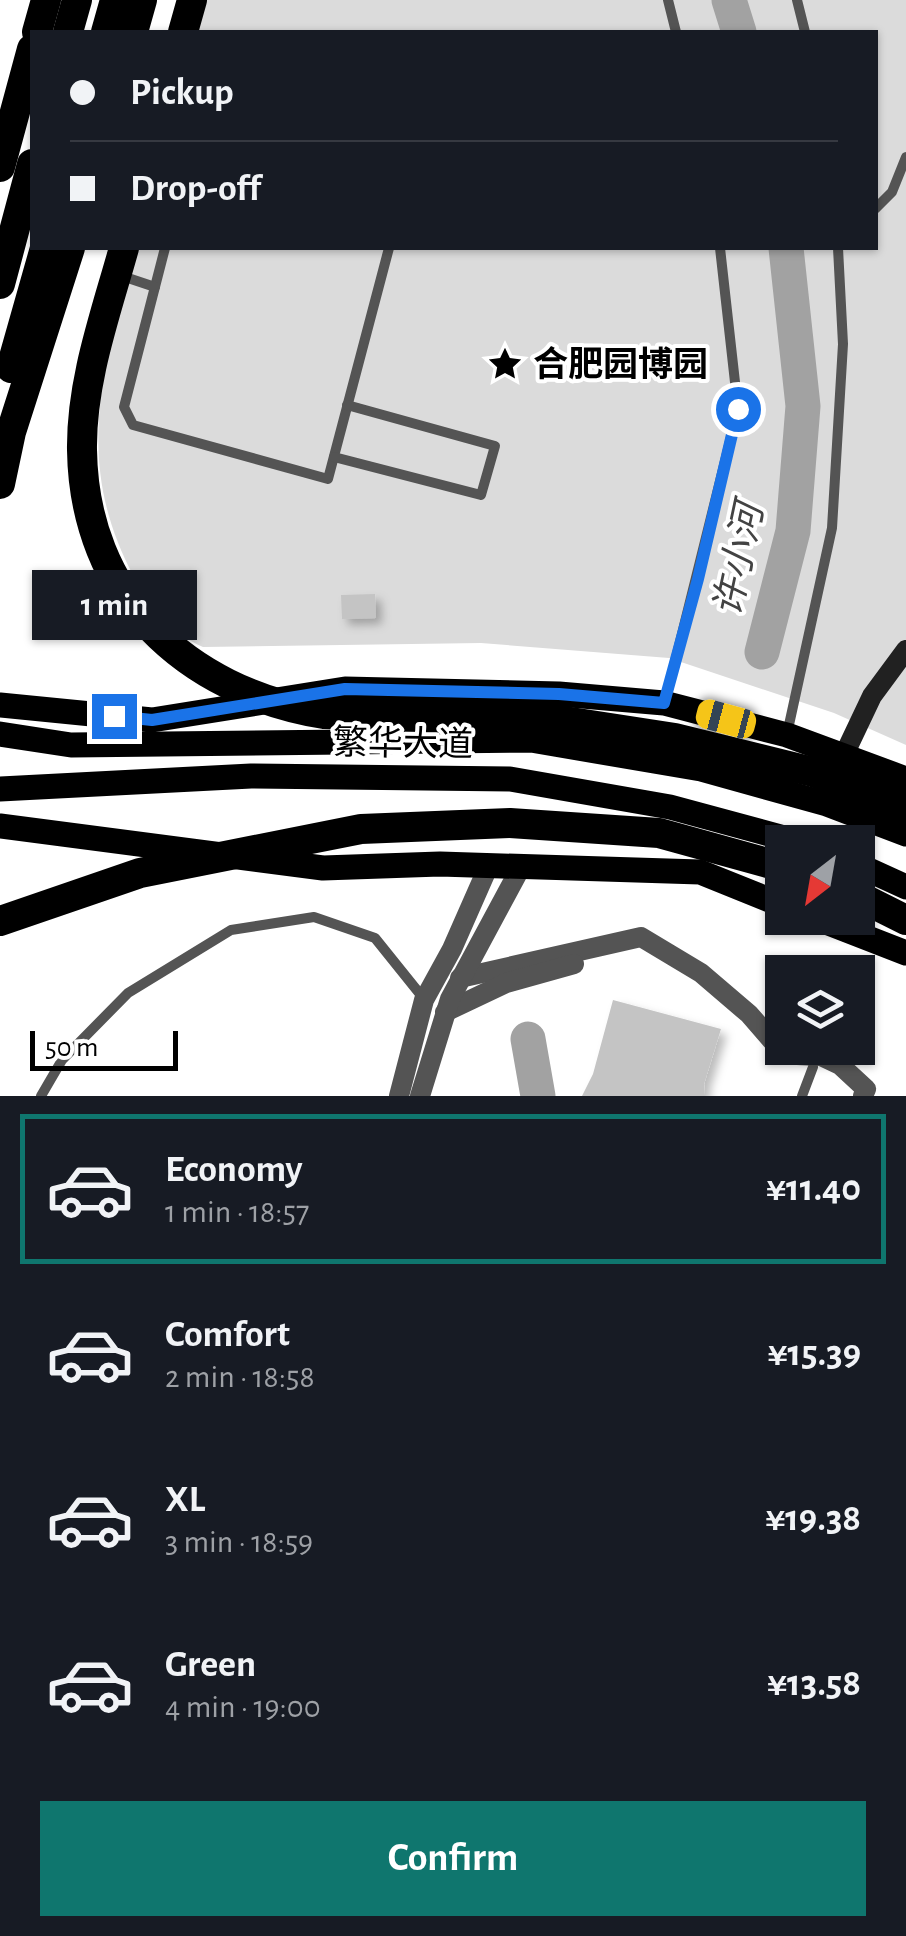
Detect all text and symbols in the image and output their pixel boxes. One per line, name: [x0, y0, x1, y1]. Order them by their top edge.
text: Pickup: [130, 74, 234, 112]
text: Drop-off: [130, 170, 261, 208]
place icon: 合肥园博园: [486, 345, 524, 383]
place label: 合肥园博园: [533, 345, 708, 383]
route start: [716, 387, 761, 432]
water label: 许小河: [708, 493, 772, 620]
callout: 1 min: [32, 571, 196, 641]
text: 1 min: [81, 589, 148, 621]
route end: [92, 694, 137, 739]
car: [693, 697, 759, 741]
street label: 繁华大道: [333, 724, 473, 763]
north arrow: [765, 825, 875, 935]
map controls: [765, 825, 875, 1065]
button: layers: [765, 955, 875, 1065]
scale bar: [30, 1026, 178, 1070]
text: 50 m: [45, 1034, 99, 1062]
icon: car: [45, 1144, 135, 1234]
text: Economy: [165, 1151, 303, 1189]
text: ¥11.40: [766, 1170, 861, 1208]
text: 1 min · 18:57: [165, 1196, 309, 1228]
icon: car: [45, 1309, 135, 1399]
text: Comfort: [165, 1316, 290, 1354]
text: ¥15.39: [767, 1335, 861, 1373]
text: 2 min · 18:58: [165, 1361, 315, 1393]
icon: car: [45, 1474, 135, 1564]
text: XL: [165, 1481, 205, 1519]
text: ¥19.38: [765, 1500, 861, 1538]
text: 3 min · 18:59: [165, 1526, 313, 1558]
icon: car: [45, 1639, 135, 1729]
text: Green: [165, 1646, 256, 1684]
text: ¥13.58: [767, 1665, 861, 1703]
text: 4 min · 19:00: [165, 1691, 321, 1723]
button: Confirm: [40, 1801, 866, 1916]

